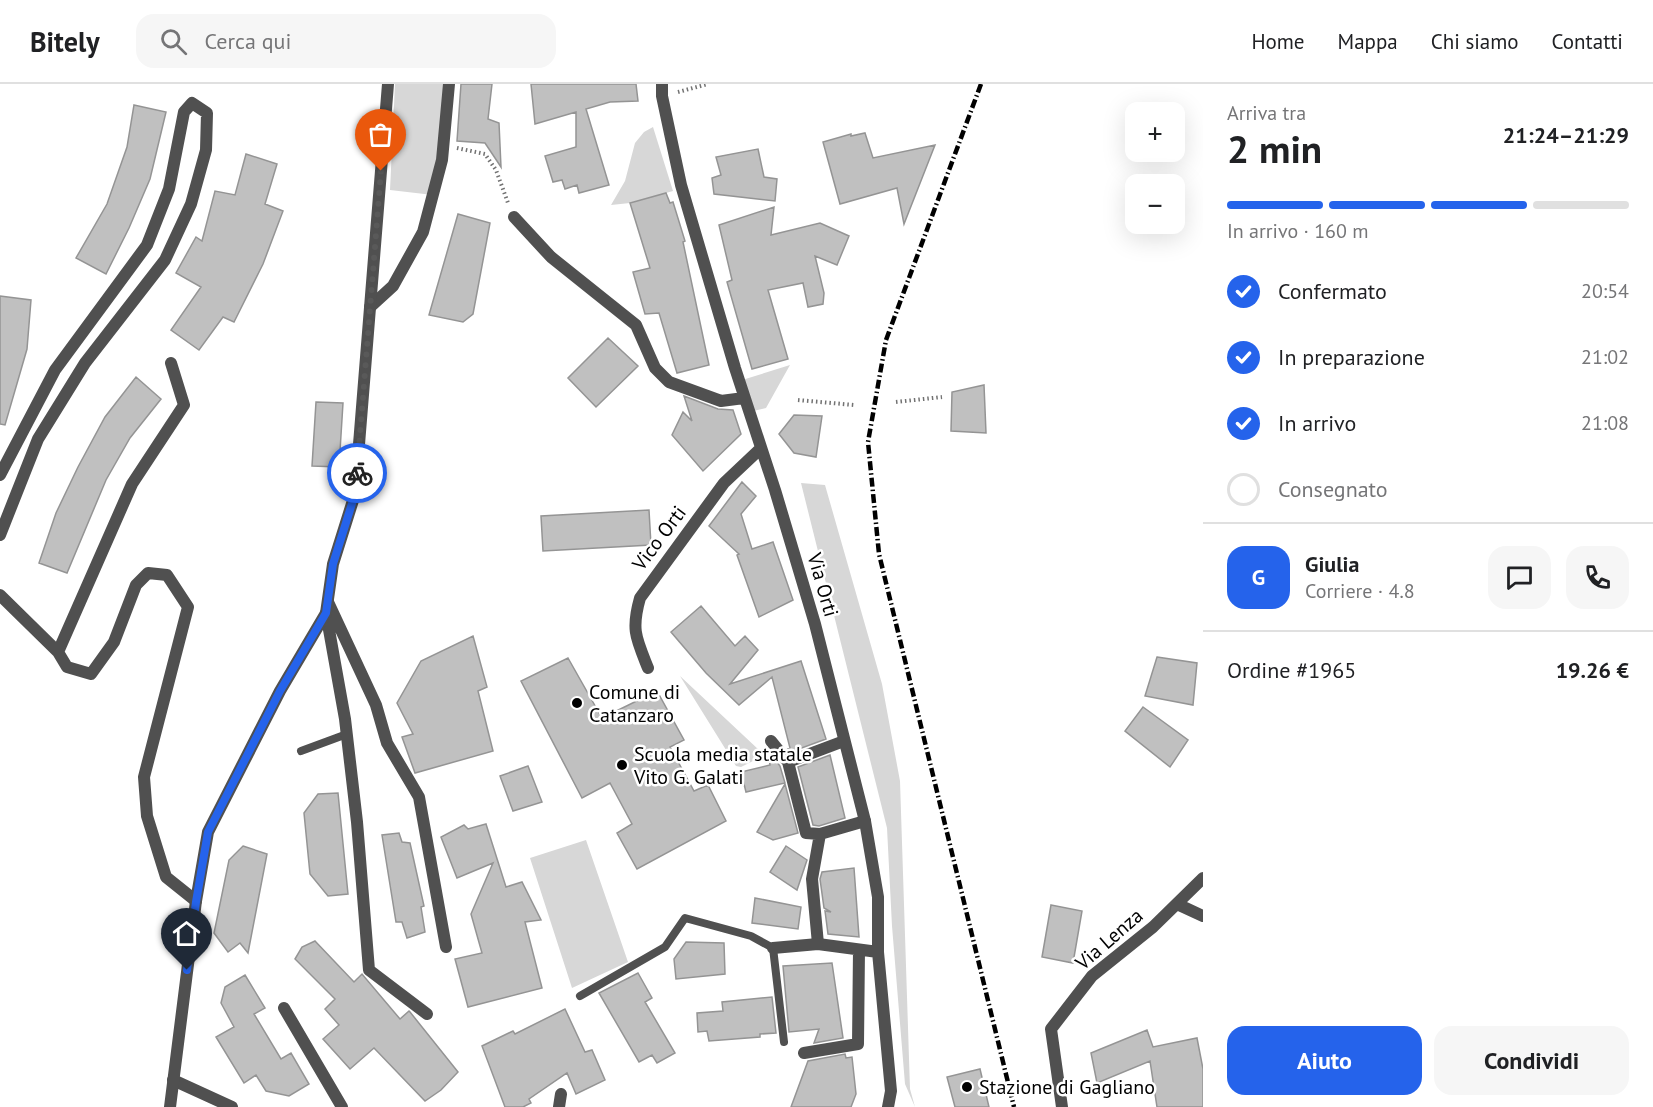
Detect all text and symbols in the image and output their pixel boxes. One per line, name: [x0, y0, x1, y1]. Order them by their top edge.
search box: [136, 14, 556, 68]
text: Bitely: [30, 23, 100, 60]
icon: search: [157, 25, 190, 58]
text: Cerca qui: [205, 27, 291, 55]
text: Home: [1251, 28, 1305, 55]
text: Mappa: [1338, 28, 1398, 55]
text: Chi siamo: [1431, 28, 1519, 55]
text: Contatti: [1552, 28, 1623, 55]
text: Arriva tra: [1227, 100, 1306, 126]
map controls: [1125, 102, 1185, 234]
button: +: [1125, 102, 1185, 162]
pin: [355, 109, 406, 171]
icon: bag: [364, 118, 397, 151]
text: 21:24–21:29: [1503, 121, 1629, 149]
text: 2 min: [1227, 123, 1322, 174]
button: −: [1125, 174, 1185, 234]
text: In arrivo · 160 m: [1227, 218, 1368, 244]
icon: check: [1227, 275, 1260, 308]
text: Confermato: [1278, 277, 1387, 305]
text: 20:54: [1581, 278, 1629, 304]
icon: check: [1227, 341, 1260, 374]
text: In preparazione: [1278, 343, 1425, 371]
text: 21:02: [1581, 344, 1629, 370]
icon: check: [1227, 407, 1260, 440]
text: In arrivo: [1278, 409, 1356, 437]
text: 21:08: [1581, 410, 1629, 436]
courier: [327, 443, 387, 503]
icon: bike: [341, 457, 374, 490]
text: Consegnato: [1278, 475, 1388, 503]
street label: Vico Orti: [626, 500, 692, 576]
button: chat: [1488, 546, 1551, 609]
button: phone: [1566, 546, 1629, 609]
street label: Via Orti: [801, 549, 844, 620]
text: Giulia: [1305, 550, 1359, 578]
text: G: [1252, 563, 1265, 591]
text: Corriere · 4.8: [1305, 578, 1415, 604]
text: Ordine #1965: [1227, 656, 1356, 684]
text: 19.26 €: [1556, 656, 1629, 684]
place label: Comune di Catanzaro: [589, 679, 680, 728]
marker: Comune di Catanzaro: [570, 696, 584, 710]
place label: Scuola media statale Vito G. Galati: [633, 741, 812, 790]
marker: Scuola media statale Vito G. Galati: [615, 758, 629, 772]
street label: Via Lenza: [1069, 903, 1148, 976]
pin: [161, 908, 212, 970]
icon: home: [170, 917, 203, 950]
button: Aiuto: [1227, 1026, 1422, 1095]
button: Condividi: [1434, 1026, 1629, 1095]
place label: Stazione di Gagliano: [979, 1074, 1155, 1100]
marker: Stazione di Gagliano: [960, 1080, 974, 1094]

